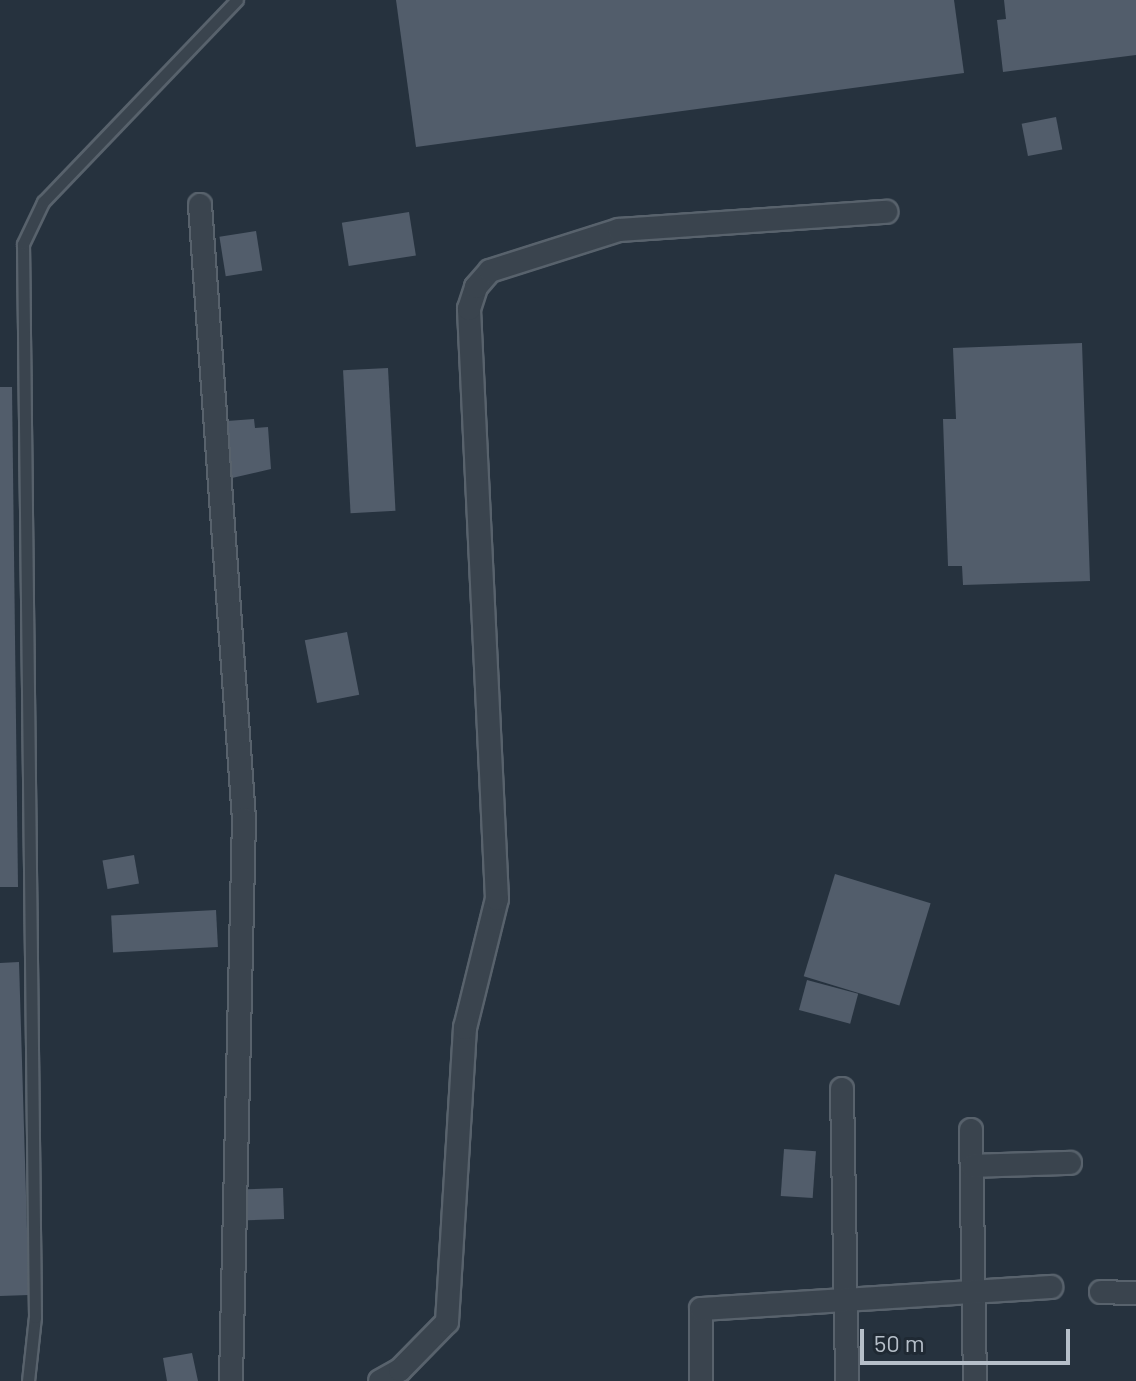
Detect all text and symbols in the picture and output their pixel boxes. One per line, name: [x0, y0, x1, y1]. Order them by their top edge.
scale bar: [864, 1313, 1074, 1363]
text: 50 m: [874, 1328, 925, 1357]

